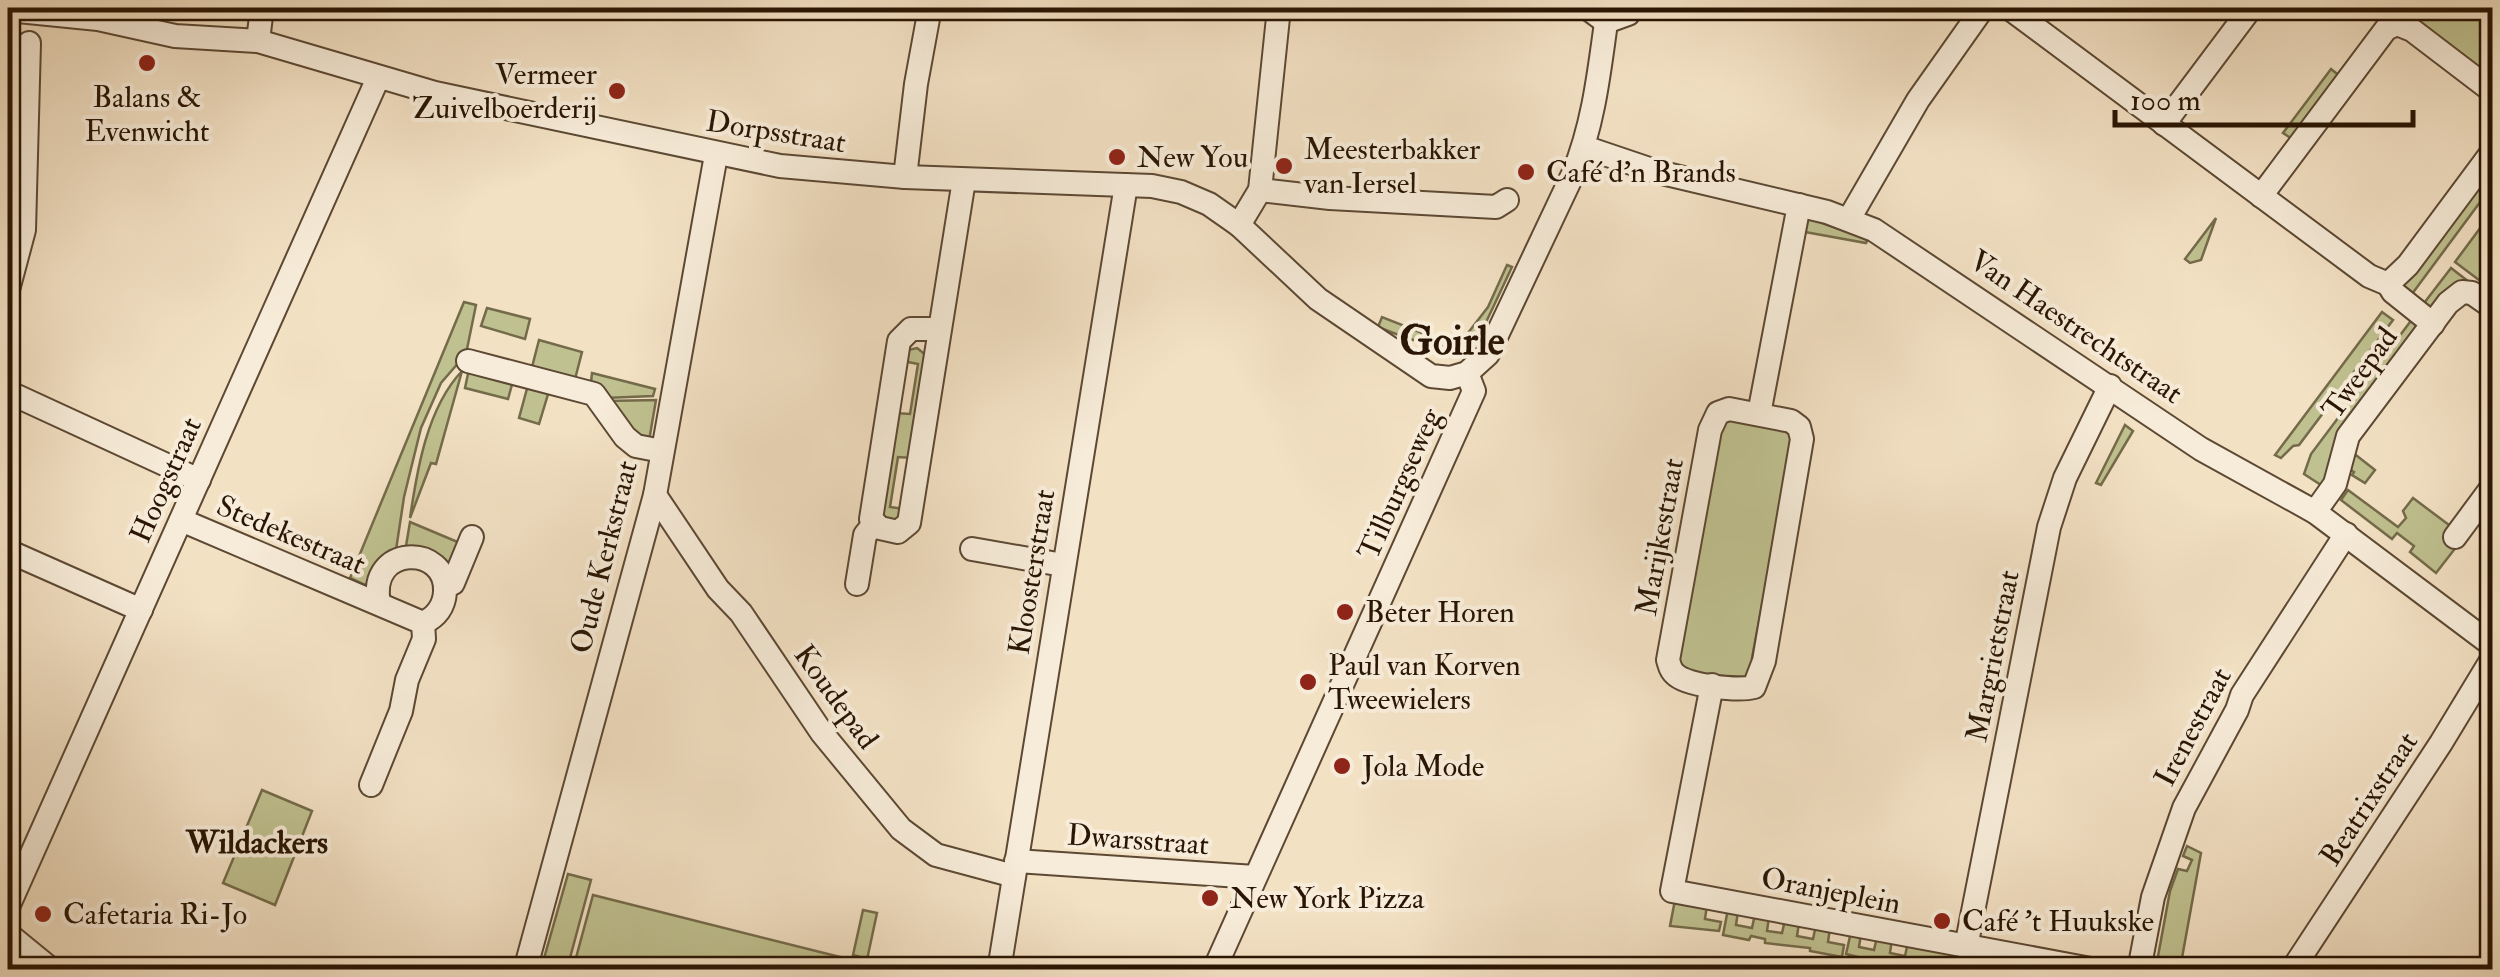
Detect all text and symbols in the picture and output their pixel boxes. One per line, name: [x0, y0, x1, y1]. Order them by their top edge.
marker: Balans & Evenwicht: [136, 52, 158, 74]
place label: Vermeer Zuivelboerderij: [412, 56, 597, 127]
scale bar: [2115, 65, 2412, 127]
place label: Balans & Evenwicht: [85, 79, 210, 150]
marker: Vermeer Zuivelboerderij: [606, 80, 628, 102]
text: 100 m: [2130, 82, 2201, 119]
street label: Dorpsstraat: [703, 103, 849, 161]
place label: Meesterbakker van Iersel: [1303, 131, 1480, 202]
place label: New You: [1137, 139, 1248, 176]
marker: New You: [1106, 146, 1128, 168]
place label: Café d'n Brands: [1546, 154, 1736, 191]
marker: Meesterbakker van Iersel: [1273, 155, 1295, 177]
marker: Café d'n Brands: [1515, 161, 1537, 183]
street label: Van Haestrechtstraat: [1962, 242, 2190, 412]
district label: Goirle: [1400, 316, 1505, 367]
street label: Tweepad: [2314, 320, 2406, 426]
street label: Tilburgseweg: [1350, 401, 1450, 565]
street label: Hoogstraat: [122, 411, 210, 548]
street label: Marijkestraat: [1628, 455, 1692, 619]
street label: Oude Kerkstraat: [562, 456, 646, 657]
street label: Stedekestraat: [211, 487, 371, 583]
street label: Kloosterstraat: [1001, 487, 1063, 657]
street label: Margrietstraat: [1958, 567, 2028, 745]
place label: Beter Horen: [1365, 594, 1515, 631]
marker: Beter Horen: [1334, 601, 1356, 623]
street label: Koudepad: [786, 638, 886, 757]
place label: Paul van Korven Tweewielers: [1328, 647, 1521, 718]
street label: Irenestraat: [2146, 661, 2240, 793]
marker: Paul van Korven Tweewielers: [1297, 671, 1319, 693]
street label: Beatrixstraat: [2312, 725, 2426, 873]
place label: Jola Mode: [1361, 748, 1484, 785]
marker: Jola Mode: [1331, 755, 1353, 777]
street label: Dwarsstraat: [1066, 817, 1210, 863]
district label: Wildackers: [185, 823, 328, 863]
street label: Oranjeplein: [1758, 859, 1904, 923]
place label: New York Pizza: [1230, 880, 1425, 917]
marker: New York Pizza: [1199, 887, 1221, 909]
place label: Cafetaria Ri-Jo: [63, 896, 247, 933]
marker: Cafetaria Ri-Jo: [32, 903, 54, 925]
place label: Café 't Huukske: [1962, 903, 2154, 940]
marker: Café 't Huukske: [1931, 910, 1953, 932]

